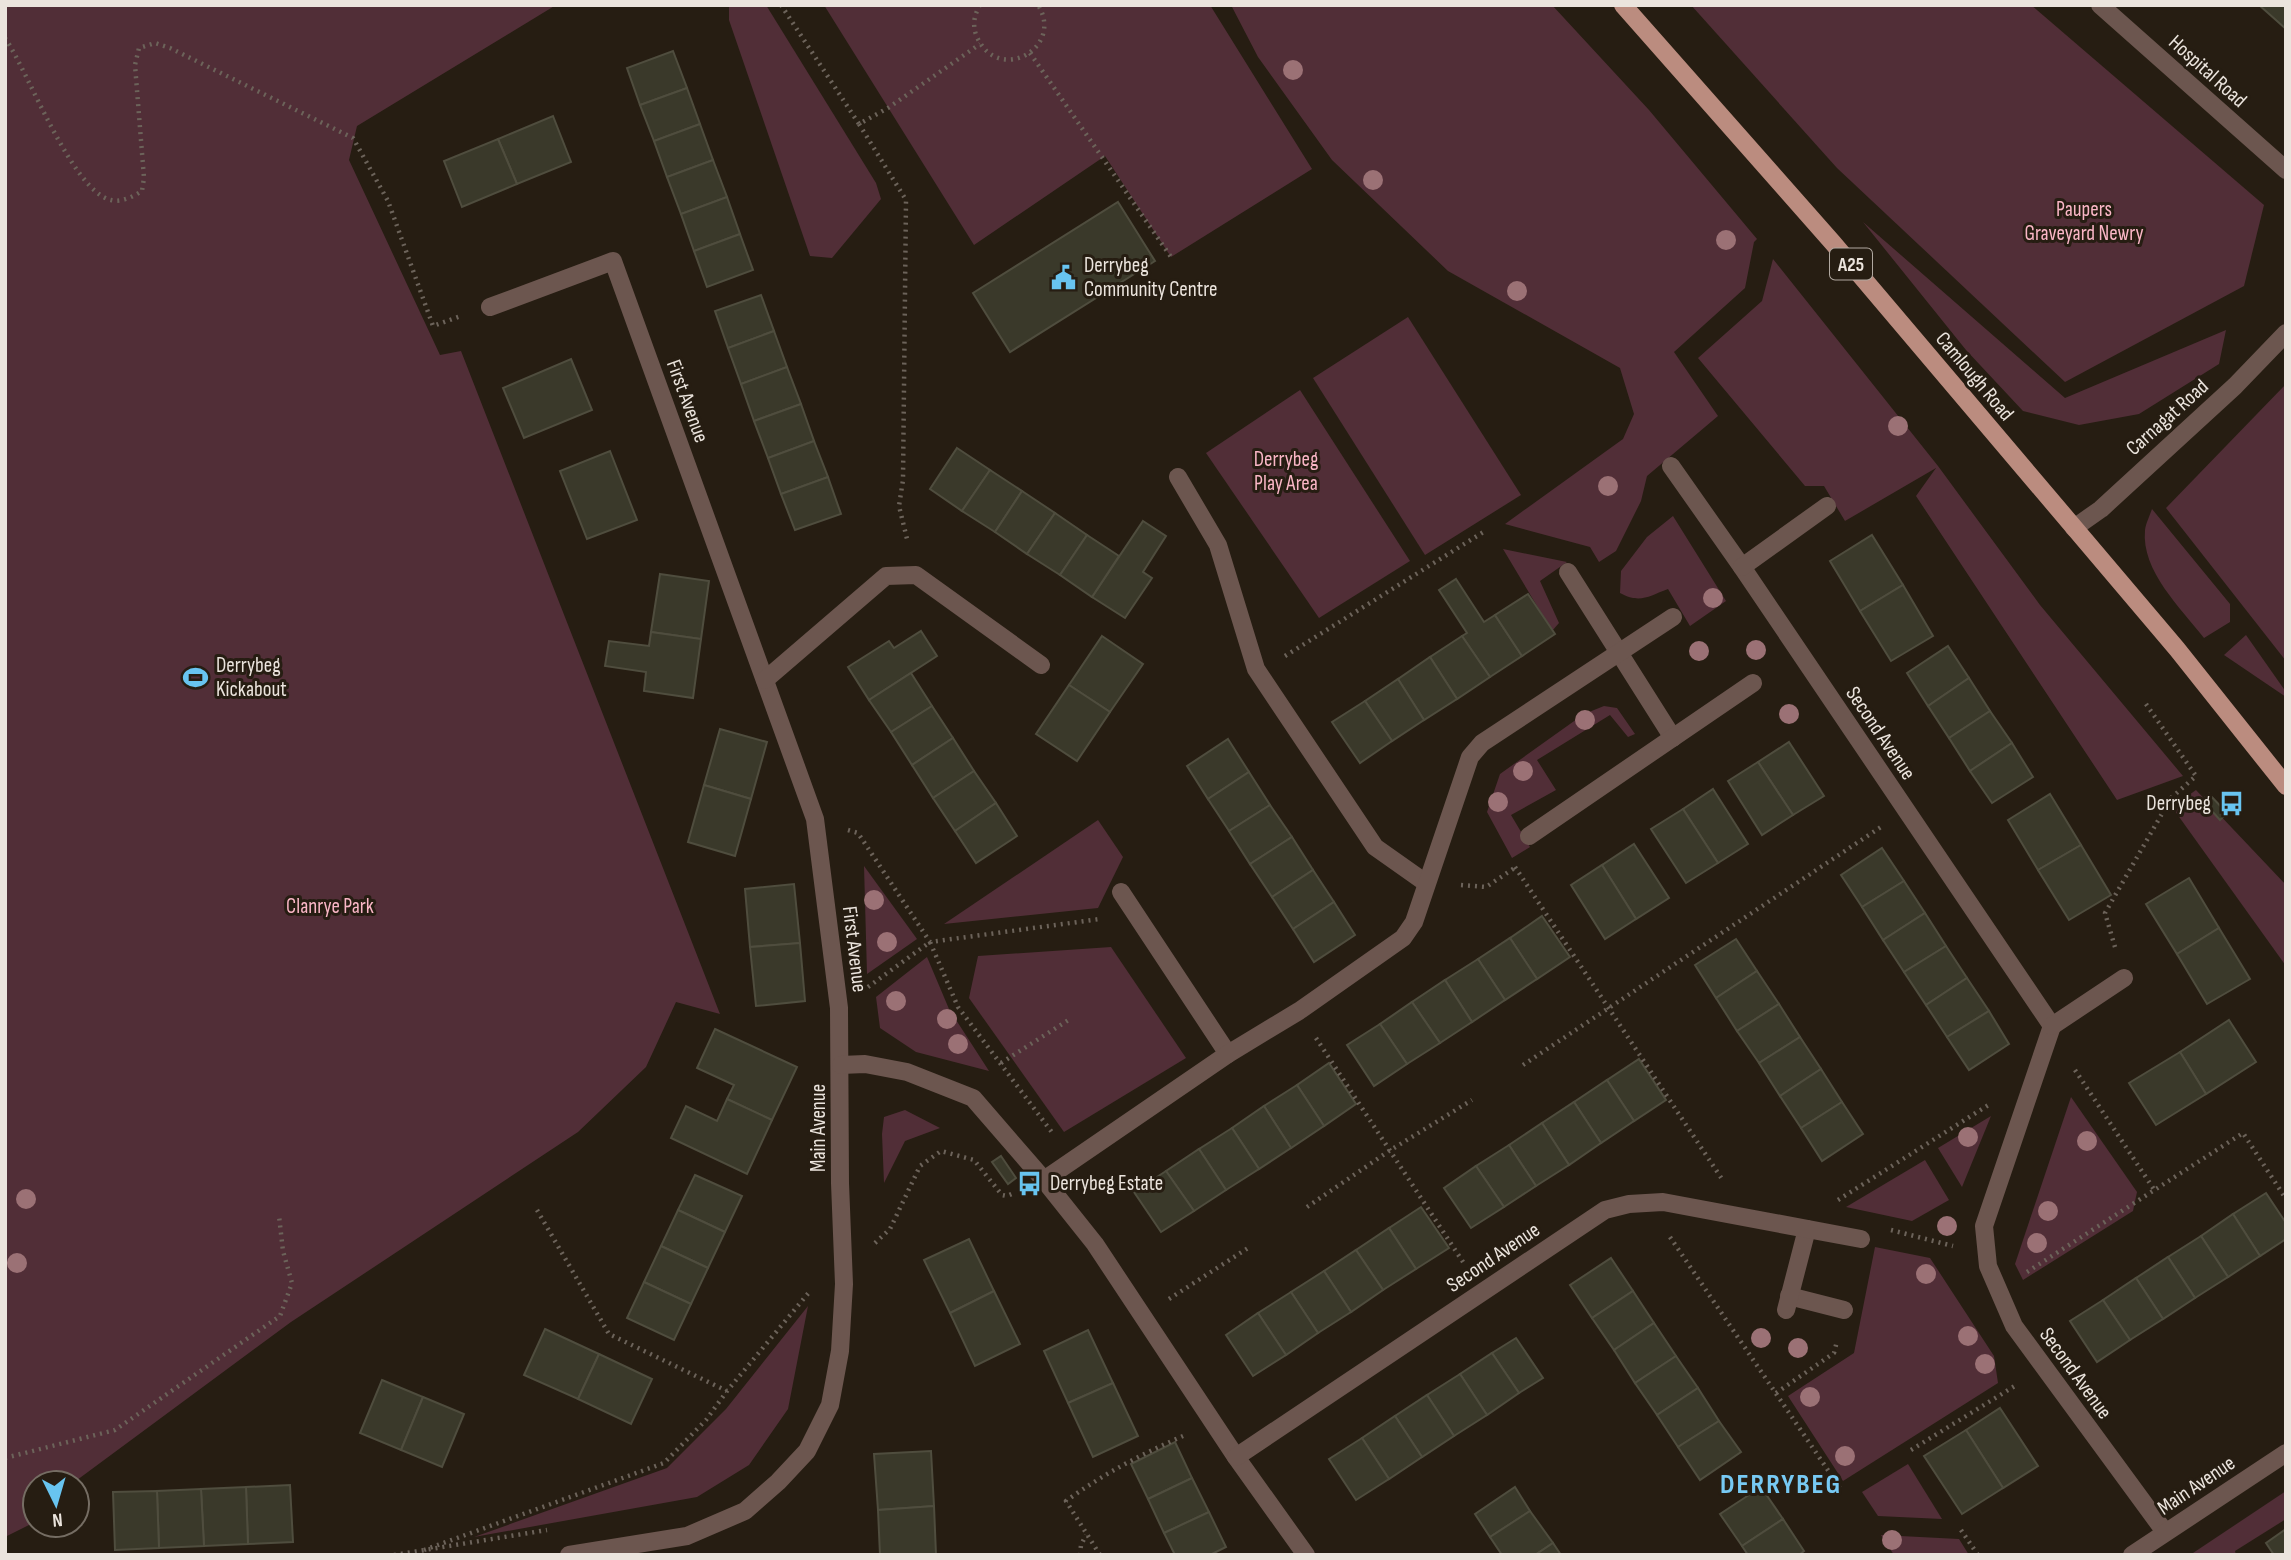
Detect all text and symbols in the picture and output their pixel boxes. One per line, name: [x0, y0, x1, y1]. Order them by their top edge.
street label: Hospital Road: [2164, 30, 2252, 113]
park label: Paupers Graveyard Newry: [2024, 197, 2144, 246]
road number: A25: [1830, 248, 1872, 280]
place label: Derrybeg Community Centre: [1084, 253, 1217, 302]
public building icon: Derrybeg Community Centre: [1050, 263, 1078, 291]
street label: Camlough Road: [1930, 327, 2019, 426]
street label: First Avenue: [661, 356, 714, 446]
street label: Carnagat Road: [2121, 374, 2214, 461]
park label: Derrybeg Play Area: [1254, 447, 1318, 496]
place label: Derrybeg Kickabout: [216, 653, 287, 702]
sports icon: Derrybeg Kickabout: [182, 663, 210, 691]
street label: Second Avenue: [1840, 682, 1921, 785]
bus stop icon: Derrybeg: [2217, 789, 2245, 817]
place label: Derrybeg: [2146, 791, 2211, 816]
park label: Clanrye Park: [286, 894, 374, 919]
street label: First Avenue: [837, 905, 872, 994]
street label: Main Avenue: [806, 1084, 831, 1172]
bus stop icon: Derrybeg Estate: [1016, 1169, 1044, 1197]
place label: Derrybeg Estate: [1050, 1171, 1163, 1196]
street label: Second Avenue: [1442, 1217, 1545, 1298]
street label: Second Avenue: [2034, 1323, 2117, 1424]
street label: Main Avenue: [2153, 1450, 2240, 1520]
district label: DERRYBEG: [1720, 1468, 1842, 1501]
north arrow: [21, 1469, 91, 1539]
text: N: [51, 1508, 63, 1531]

